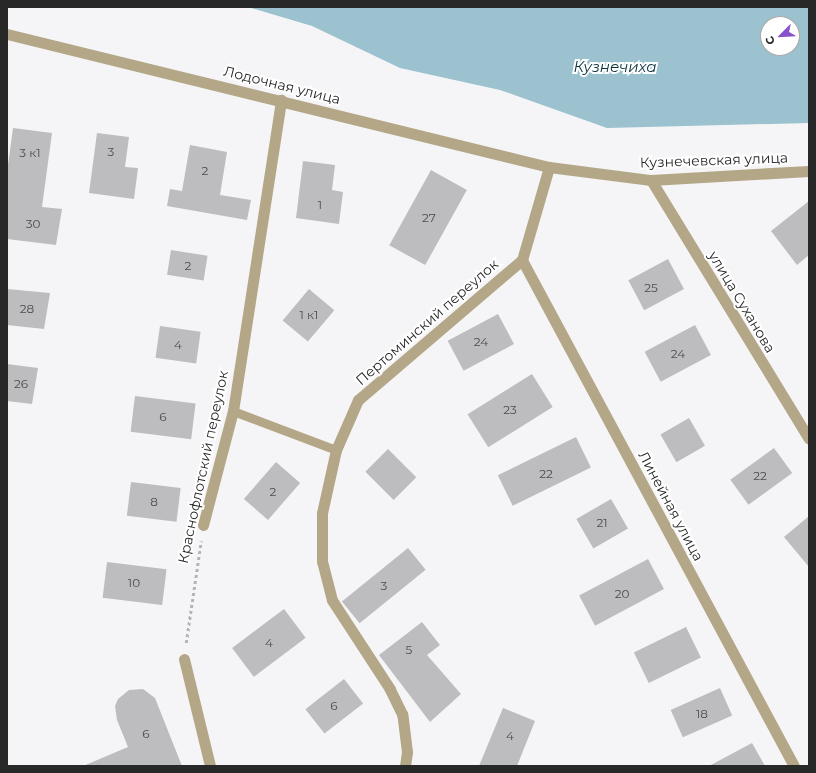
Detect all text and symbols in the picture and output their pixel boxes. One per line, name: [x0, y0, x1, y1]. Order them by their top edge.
north arrow: [760, 16, 800, 56]
text: С: [762, 34, 778, 47]
water label: Кузнечиха: [573, 58, 657, 76]
street label: Лодочная улица: [222, 62, 342, 108]
house number: 3: [108, 145, 114, 159]
house number: 3 к1: [19, 146, 41, 160]
street label: Кузнечевская улица: [640, 149, 788, 171]
house number: 2: [202, 164, 208, 178]
house number: 1: [318, 198, 322, 212]
house number: 27: [422, 211, 436, 225]
house number: 30: [26, 217, 40, 231]
street label: улица Суханова: [705, 248, 779, 356]
street label: Пертоминский переулок: [352, 256, 502, 388]
house number: 2: [185, 259, 191, 273]
house number: 25: [644, 281, 658, 295]
house number: 28: [20, 302, 34, 316]
house number: 1 к1: [300, 308, 318, 322]
house number: 24: [474, 335, 488, 349]
house number: 4: [174, 338, 182, 352]
house number: 24: [671, 347, 685, 361]
street label: Краснофлотский переулок: [174, 369, 232, 565]
house number: 26: [14, 377, 28, 391]
house number: 23: [503, 403, 517, 417]
house number: 6: [159, 410, 167, 424]
street label: Линейная улица: [635, 448, 707, 564]
house number: 22: [539, 467, 553, 481]
house number: 22: [753, 469, 767, 483]
house number: 2: [270, 485, 276, 499]
house number: 8: [150, 495, 158, 509]
house number: 21: [596, 516, 608, 530]
house number: 10: [128, 576, 140, 590]
house number: 3: [381, 579, 387, 593]
house number: 20: [615, 587, 629, 601]
house number: 4: [265, 636, 273, 650]
house number: 5: [406, 643, 412, 657]
house number: 6: [330, 699, 338, 713]
house number: 18: [696, 707, 708, 721]
house number: 6: [142, 727, 150, 741]
house number: 4: [506, 729, 514, 743]

